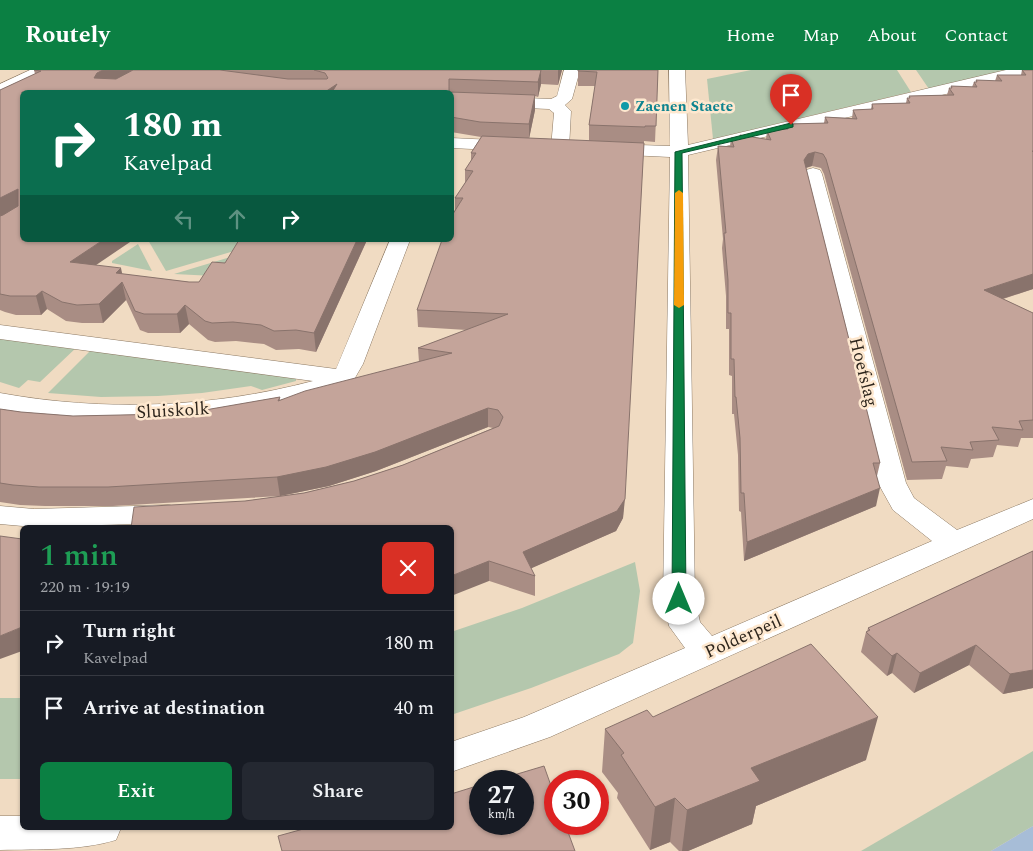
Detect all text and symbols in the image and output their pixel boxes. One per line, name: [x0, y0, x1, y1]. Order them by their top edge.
text: Routely: [25, 17, 110, 53]
text: Home: [726, 22, 775, 49]
text: Map: [803, 22, 839, 49]
text: About: [867, 22, 917, 49]
text: Contact: [945, 22, 1008, 49]
pin: [770, 74, 812, 125]
icon: arrive: [777, 81, 805, 109]
place label: Zaenen Staete: [635, 95, 733, 118]
text: 180 m: [123, 99, 222, 152]
marker: Zaenen Staete: [619, 100, 631, 112]
icon: right: [40, 110, 105, 175]
text: Kavelpad: [123, 147, 212, 180]
icon: left: [170, 205, 198, 233]
icon: ahead: [223, 205, 251, 233]
icon: right: [276, 205, 304, 233]
street label: Hoefslag: [842, 334, 885, 410]
street label: Sluiskolk: [136, 395, 210, 426]
text: 1 min: [40, 533, 118, 579]
button: close: [382, 542, 434, 594]
position arrow: [652, 572, 704, 624]
text: 220 m · 19:19: [40, 575, 130, 599]
street label: Polderpeil: [700, 607, 786, 665]
text: Turn right: [83, 617, 176, 646]
icon: right: [40, 629, 68, 657]
text: 180 m: [384, 629, 434, 658]
text: Kavelpad: [83, 646, 148, 670]
icon: arrive: [40, 694, 68, 722]
text: Arrive at destination: [83, 694, 265, 723]
text: 40 m: [394, 694, 434, 723]
button: Exit: [40, 762, 232, 820]
button: Share: [242, 762, 434, 820]
speed limit sign: 30: [544, 770, 609, 835]
text: 27: [487, 777, 516, 815]
text: km/h: [488, 805, 515, 824]

